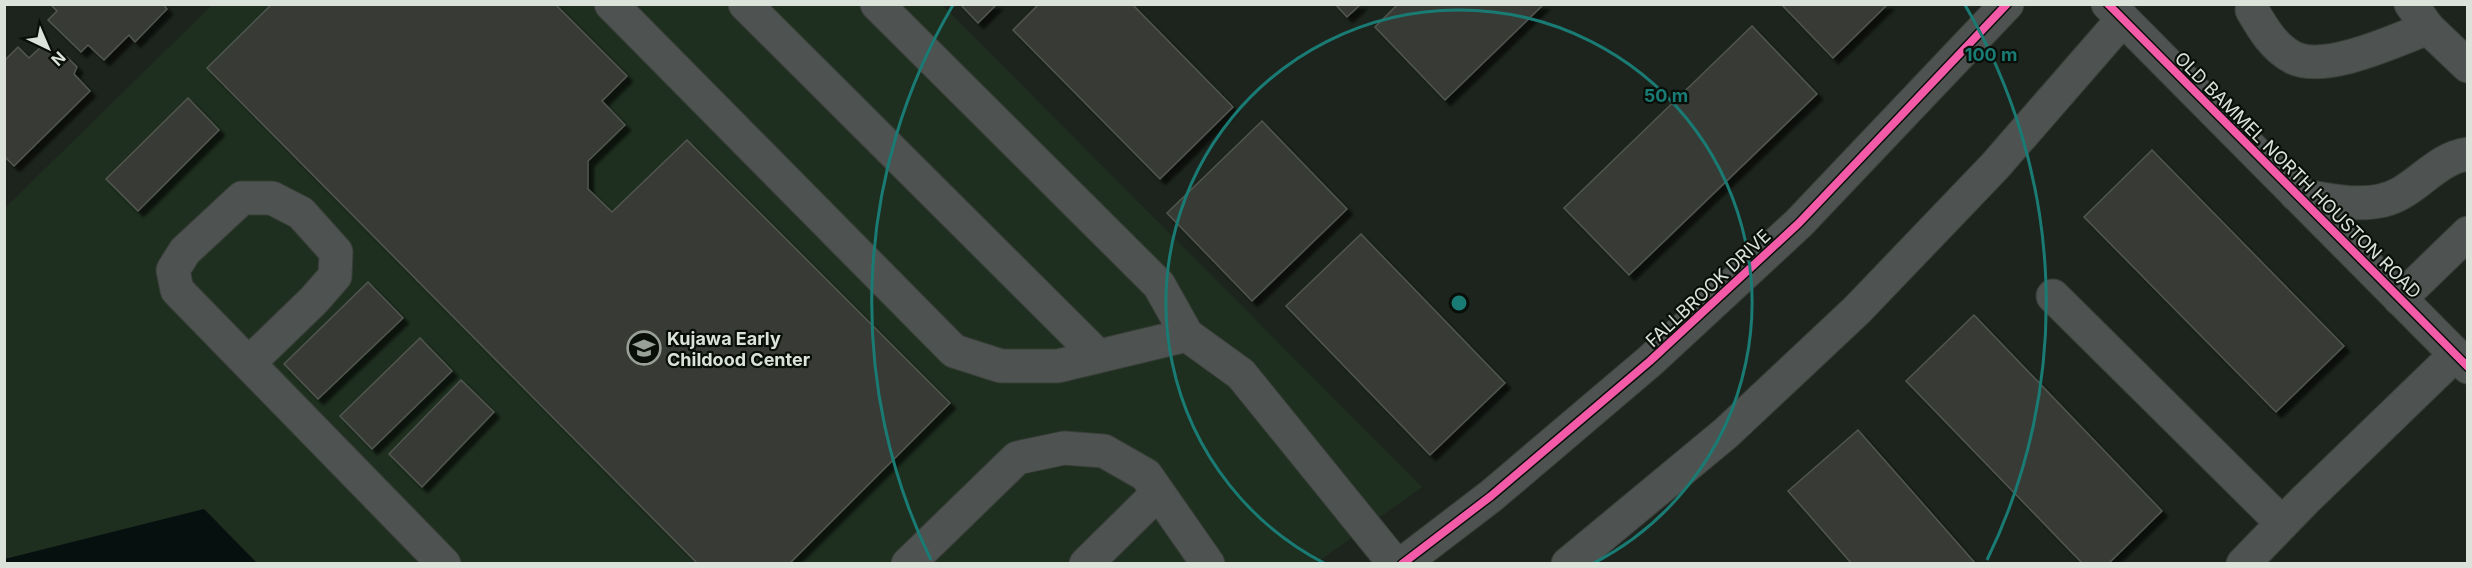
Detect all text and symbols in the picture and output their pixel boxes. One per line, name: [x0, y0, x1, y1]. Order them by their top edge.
north arrow: [18, 18, 78, 78]
text: 100 m: [1965, 44, 2017, 65]
text: N: [47, 47, 70, 70]
street label: OLD BAMMEL NORTH HOUSTON ROAD: [2171, 48, 2425, 302]
text: 50 m: [1644, 85, 1688, 106]
street label: FALLBROOK DRIVE: [1641, 225, 1775, 351]
centre of rings: [1449, 293, 1469, 313]
place label: Kujawa Early Childood Center: [667, 328, 810, 370]
school or university icon: Kujawa Early Childood Center: [626, 330, 662, 366]

